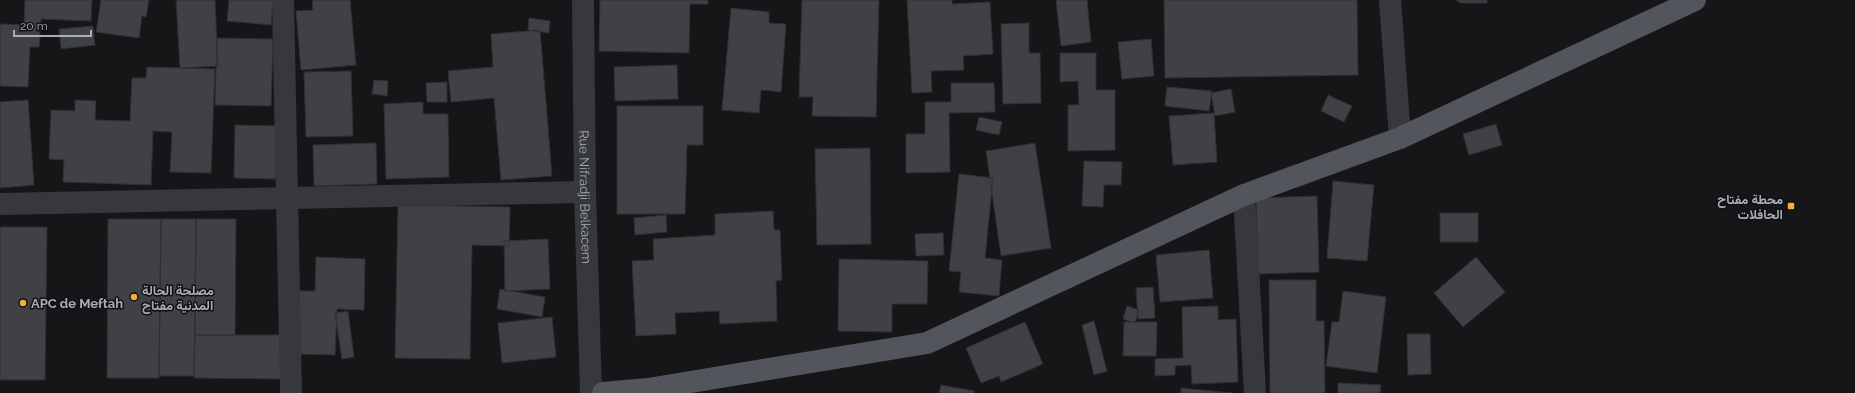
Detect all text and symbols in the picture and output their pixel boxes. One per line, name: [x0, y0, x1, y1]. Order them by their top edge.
scale bar: [14, 12, 91, 38]
text: 20 m: [20, 19, 48, 33]
street label: Rue Nifradji Belkacem: [576, 130, 594, 264]
place label: محطة مفتاح الحافلات: [1717, 192, 1783, 222]
marker: محطة مفتاح الحافلات: [1786, 201, 1796, 211]
place label: مصلحة الحالة المدنية مفتاح: [142, 283, 214, 314]
marker: مصلحة الحالة المدنية مفتاح: [129, 292, 139, 302]
place label: APC de Meftah: [31, 296, 123, 311]
marker: APC de Meftah: [18, 298, 28, 308]

